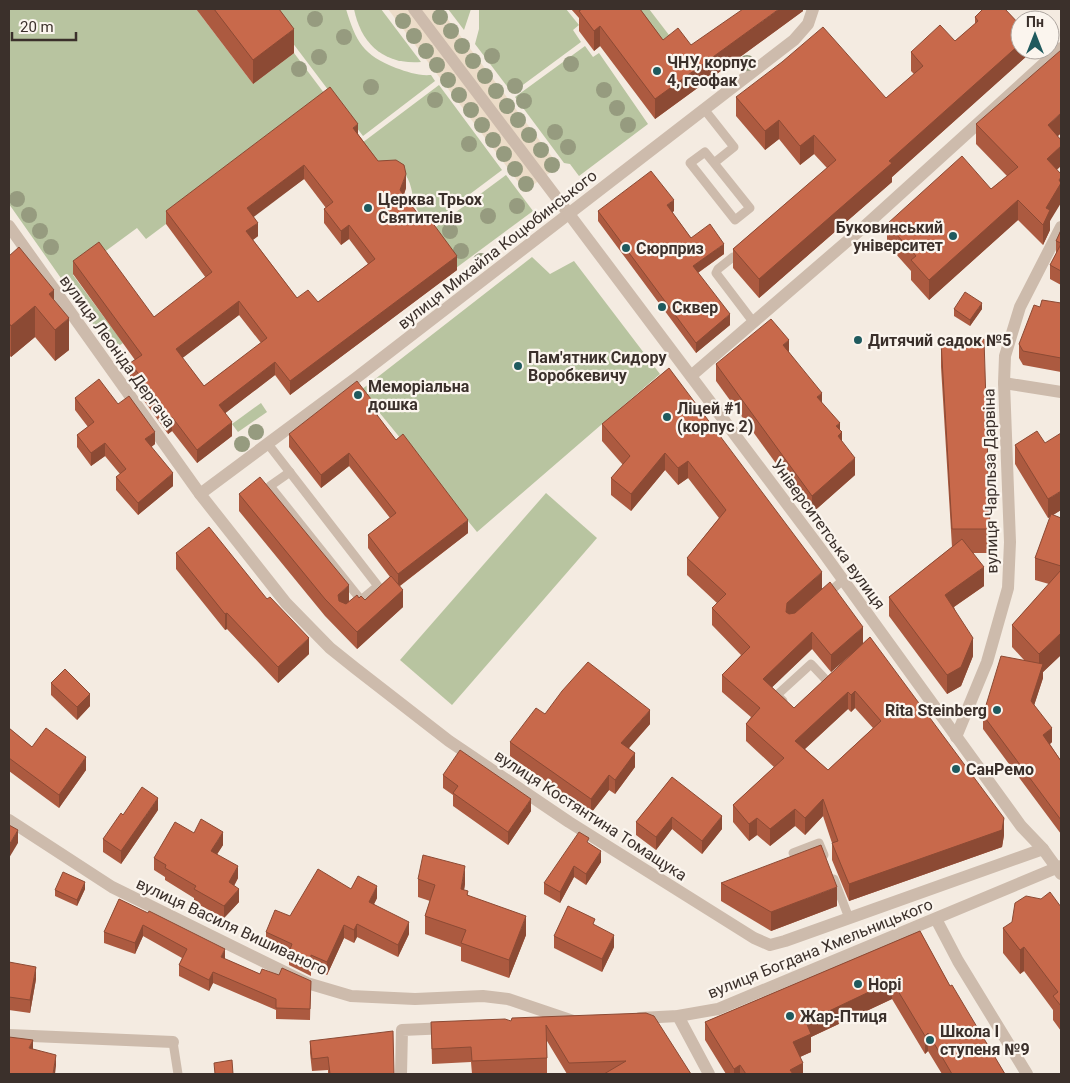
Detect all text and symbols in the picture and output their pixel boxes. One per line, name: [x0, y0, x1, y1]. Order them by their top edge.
scale bar: [12, 10, 76, 42]
north arrow: [1010, 10, 1060, 60]
text: Пн: [1026, 14, 1044, 30]
text: 20 m: [20, 18, 54, 36]
place label: ЧНУ, корпус 4, геофак: [667, 53, 756, 90]
marker: ЧНУ, корпус 4, геофак: [651, 65, 663, 77]
street label: вулиця Михайла Коцюбинського: [394, 166, 601, 333]
place label: Церква Трьох Святителів: [378, 190, 483, 227]
marker: Церква Трьох Святителів: [362, 202, 374, 214]
place label: Буковинський університет: [836, 218, 943, 255]
marker: Буковинський університет: [947, 230, 959, 242]
place label: Сюрприз: [636, 239, 704, 258]
marker: Сюрприз: [620, 242, 632, 254]
street label: вулиця Леоніда Дергача: [56, 271, 179, 431]
place label: Сквер: [672, 298, 718, 317]
marker: Сквер: [656, 301, 668, 313]
place label: Дитячий садок №5: [868, 331, 1011, 350]
marker: Дитячий садок №5: [852, 334, 864, 346]
place label: Пам'ятник Сидору Воробкевичу: [528, 348, 667, 385]
marker: Пам'ятник Сидору Воробкевичу: [512, 360, 524, 372]
place label: Меморіальна дошка: [368, 377, 470, 414]
street label: вулиця Чарльза Дарвіна: [979, 388, 1002, 574]
marker: Меморіальна дошка: [352, 389, 364, 401]
place label: Ліцей #1 (корпус 2): [677, 399, 753, 436]
marker: Ліцей #1 (корпус 2): [661, 411, 673, 423]
street label: Університетська вулиця: [768, 456, 889, 613]
place label: Rita Steinberg: [885, 701, 987, 720]
marker: Rita Steinberg: [991, 704, 1003, 716]
street label: вулиця Костянтина Томащука: [491, 746, 690, 885]
place label: СанРемо: [966, 760, 1034, 779]
marker: СанРемо: [950, 763, 962, 775]
street label: вулиця Василя Вишиваного: [133, 874, 330, 979]
street label: вулиця Богдана Хмельницького: [705, 894, 936, 1002]
place label: Норі: [868, 975, 902, 994]
marker: Норі: [852, 978, 864, 990]
place label: Жар-Птиця: [800, 1007, 887, 1026]
marker: Жар-Птиця: [784, 1010, 796, 1022]
place label: Школа I ступеня №9: [940, 1022, 1030, 1059]
marker: Школа I ступеня №9: [924, 1034, 936, 1046]

